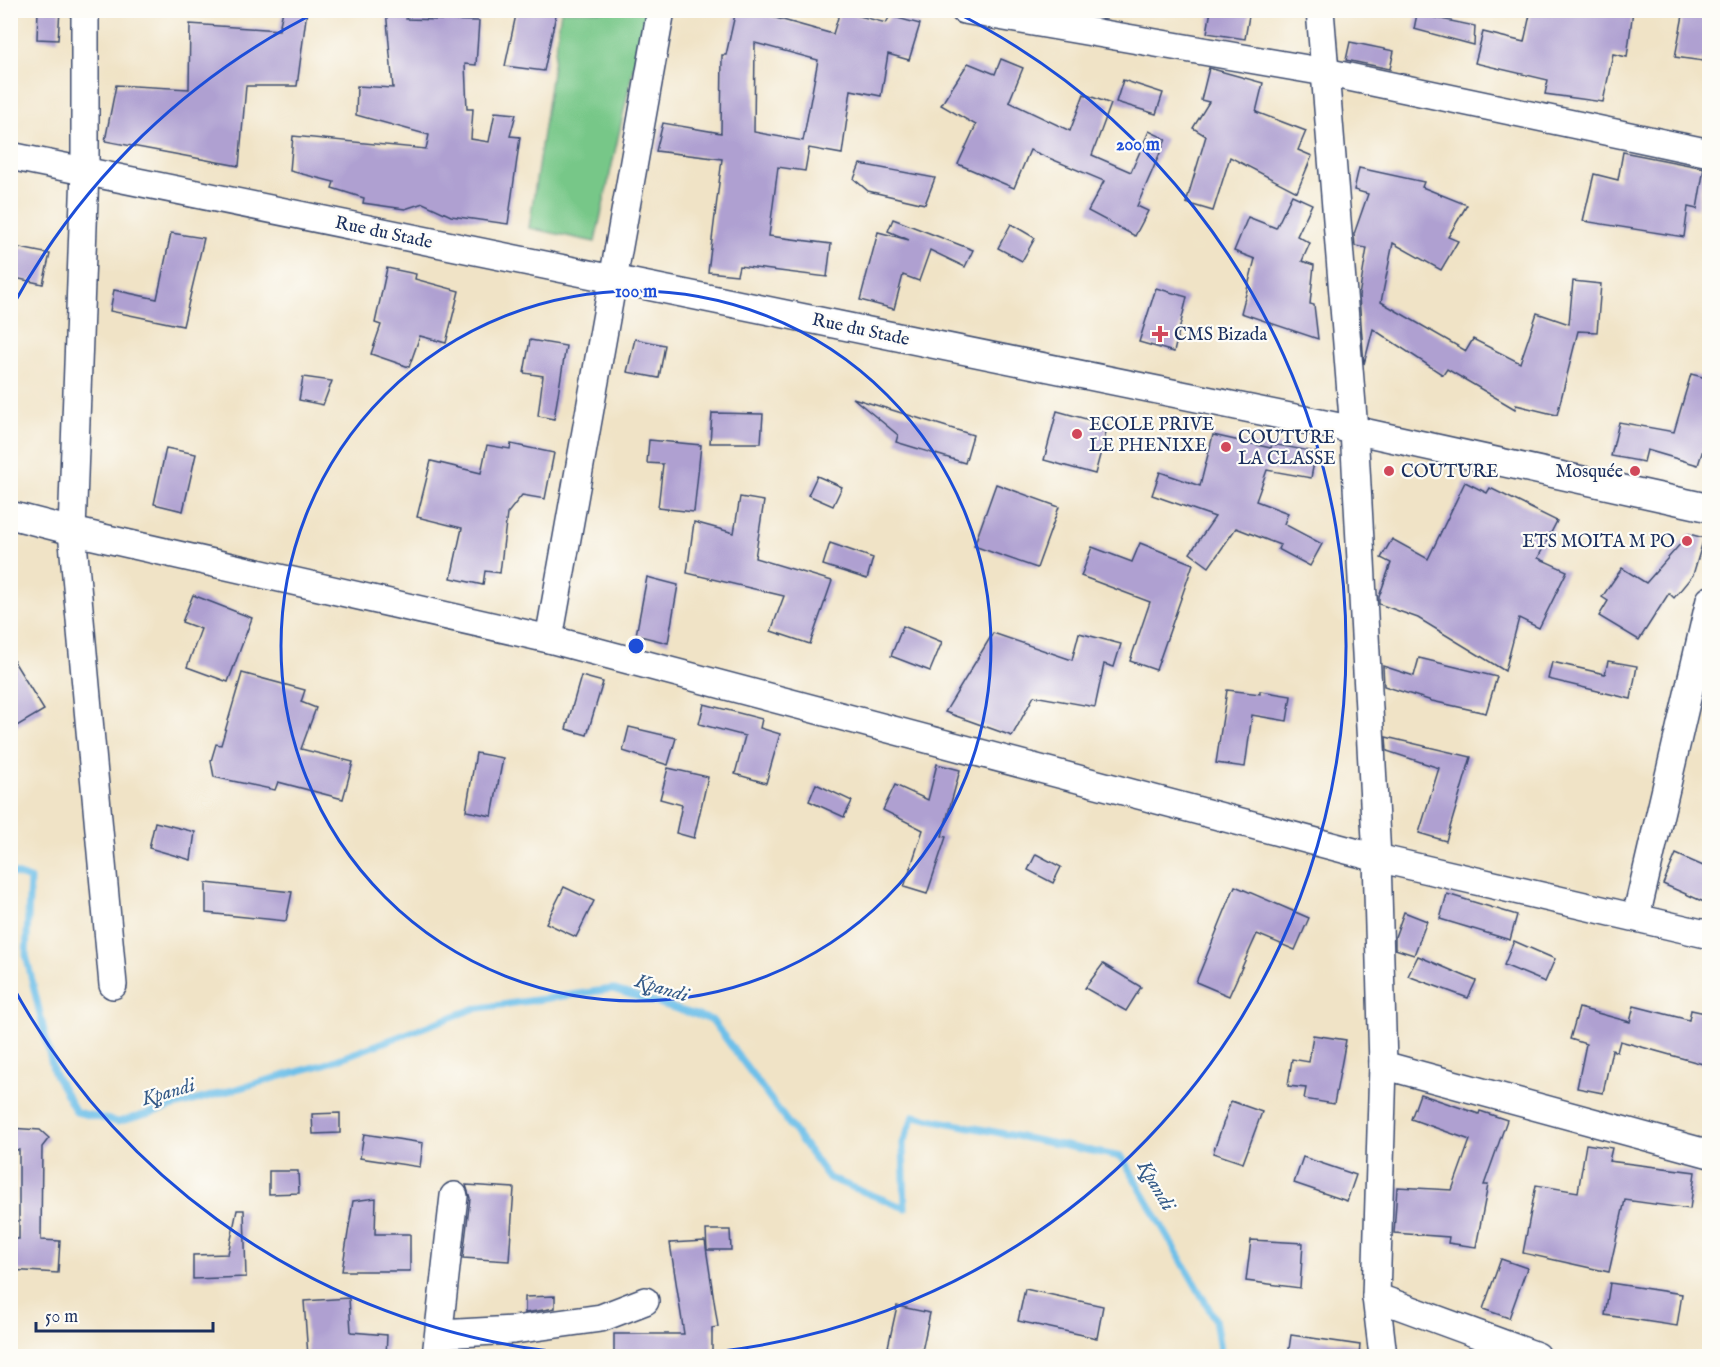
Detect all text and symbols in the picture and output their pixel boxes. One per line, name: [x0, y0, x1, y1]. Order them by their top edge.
text: 200 m: [1116, 134, 1160, 157]
street label: Rue du Stade: [333, 212, 435, 255]
text: 100 m: [615, 281, 657, 304]
street label: Rue du Stade: [810, 309, 912, 352]
place label: CMS Bizada: [1174, 324, 1267, 347]
marker: CMS Bizada: [1151, 325, 1169, 343]
place label: ECOLE PRIVE LE PHENIXE: [1089, 414, 1214, 458]
marker: ECOLE PRIVE LE PHENIXE: [1070, 427, 1084, 441]
place label: COUTURE LA CLASSE: [1238, 427, 1336, 471]
marker: COUTURE LA CLASSE: [1219, 440, 1233, 454]
place label: COUTURE: [1401, 461, 1499, 484]
place label: Mosquée: [1555, 461, 1623, 484]
marker: COUTURE: [1382, 464, 1396, 478]
marker: Mosquée: [1628, 464, 1642, 478]
place label: ETS MOITA M PO: [1522, 531, 1675, 554]
marker: ETS MOITA M PO: [1680, 534, 1694, 548]
centre of rings: [626, 636, 646, 656]
water label: Kpandi: [631, 968, 692, 1009]
water label: Kpandi: [138, 1073, 199, 1112]
water label: Kpandi: [1131, 1155, 1181, 1217]
scale bar: [36, 1295, 213, 1333]
text: 50 m: [45, 1306, 78, 1329]

